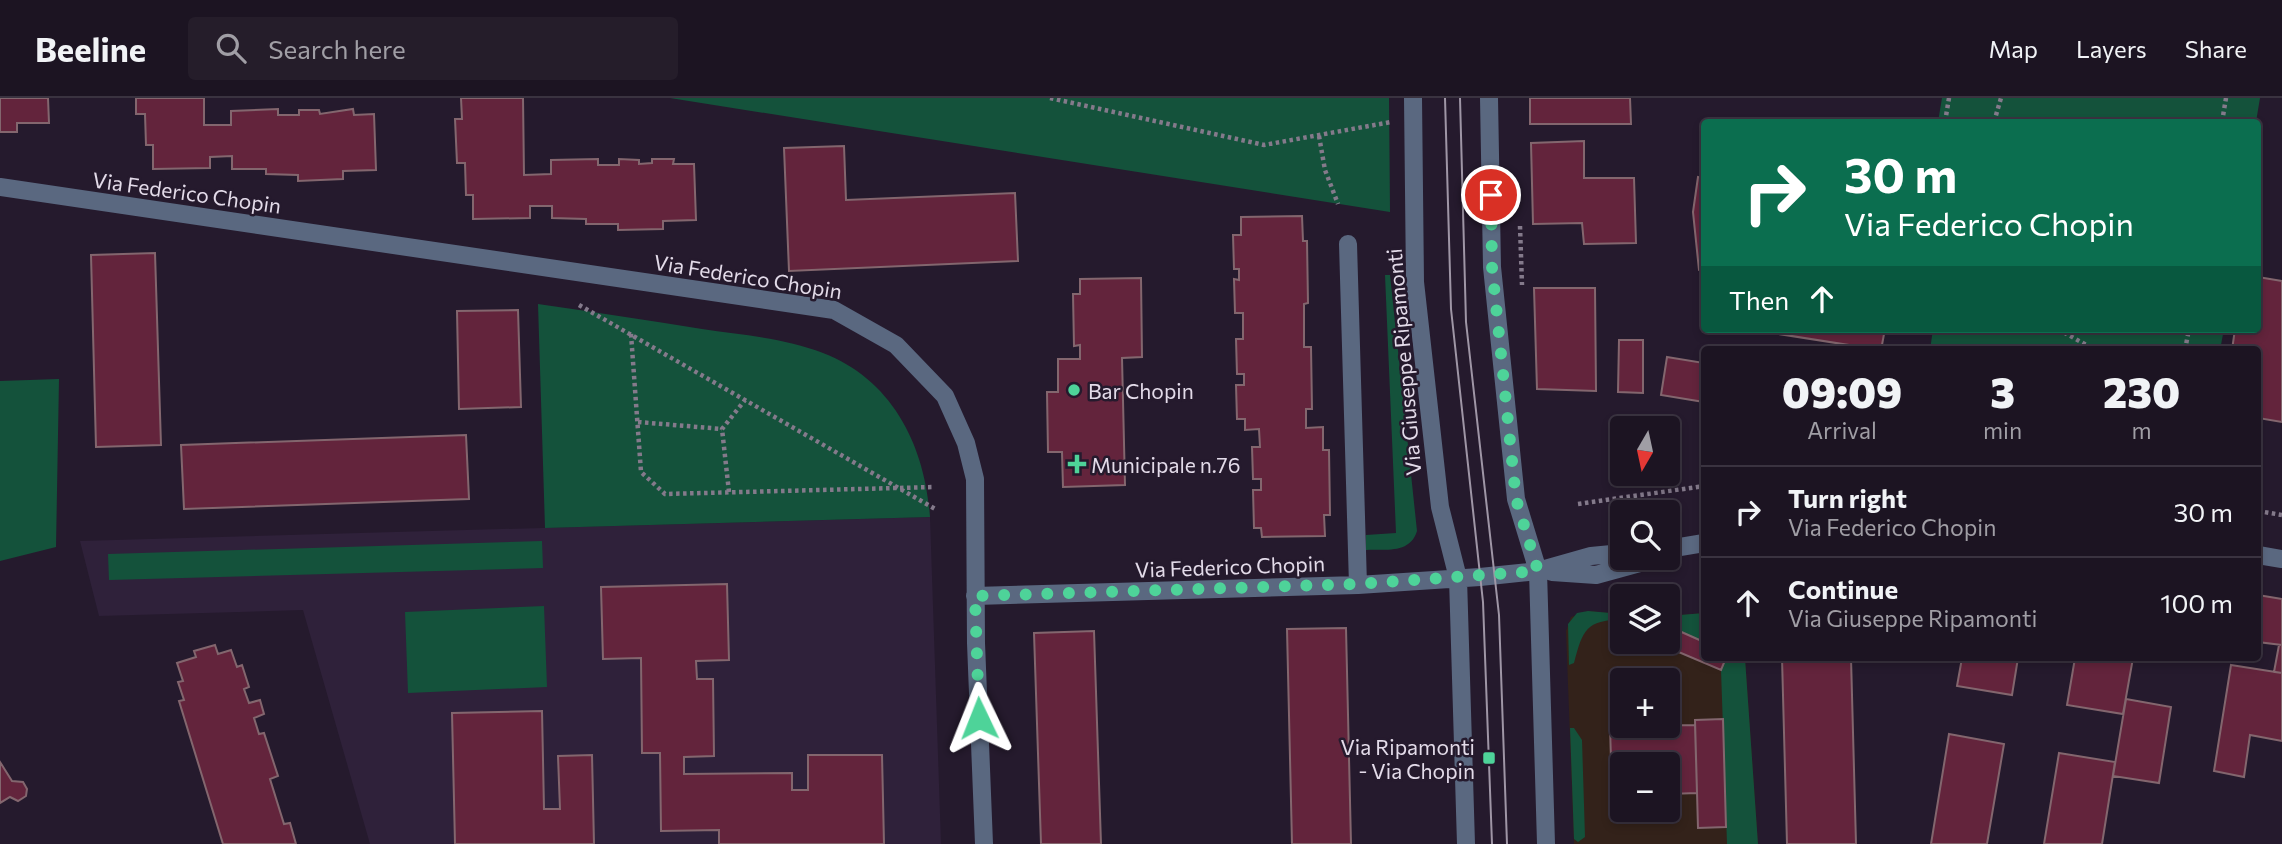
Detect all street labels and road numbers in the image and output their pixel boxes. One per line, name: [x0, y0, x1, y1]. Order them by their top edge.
street label: Via Federico Chopin: [91, 166, 283, 218]
street label: Via Giuseppe Ripamonti: [1381, 247, 1425, 477]
street label: Via Federico Chopin: [652, 249, 844, 303]
street label: Via Federico Chopin: [1134, 550, 1326, 582]

